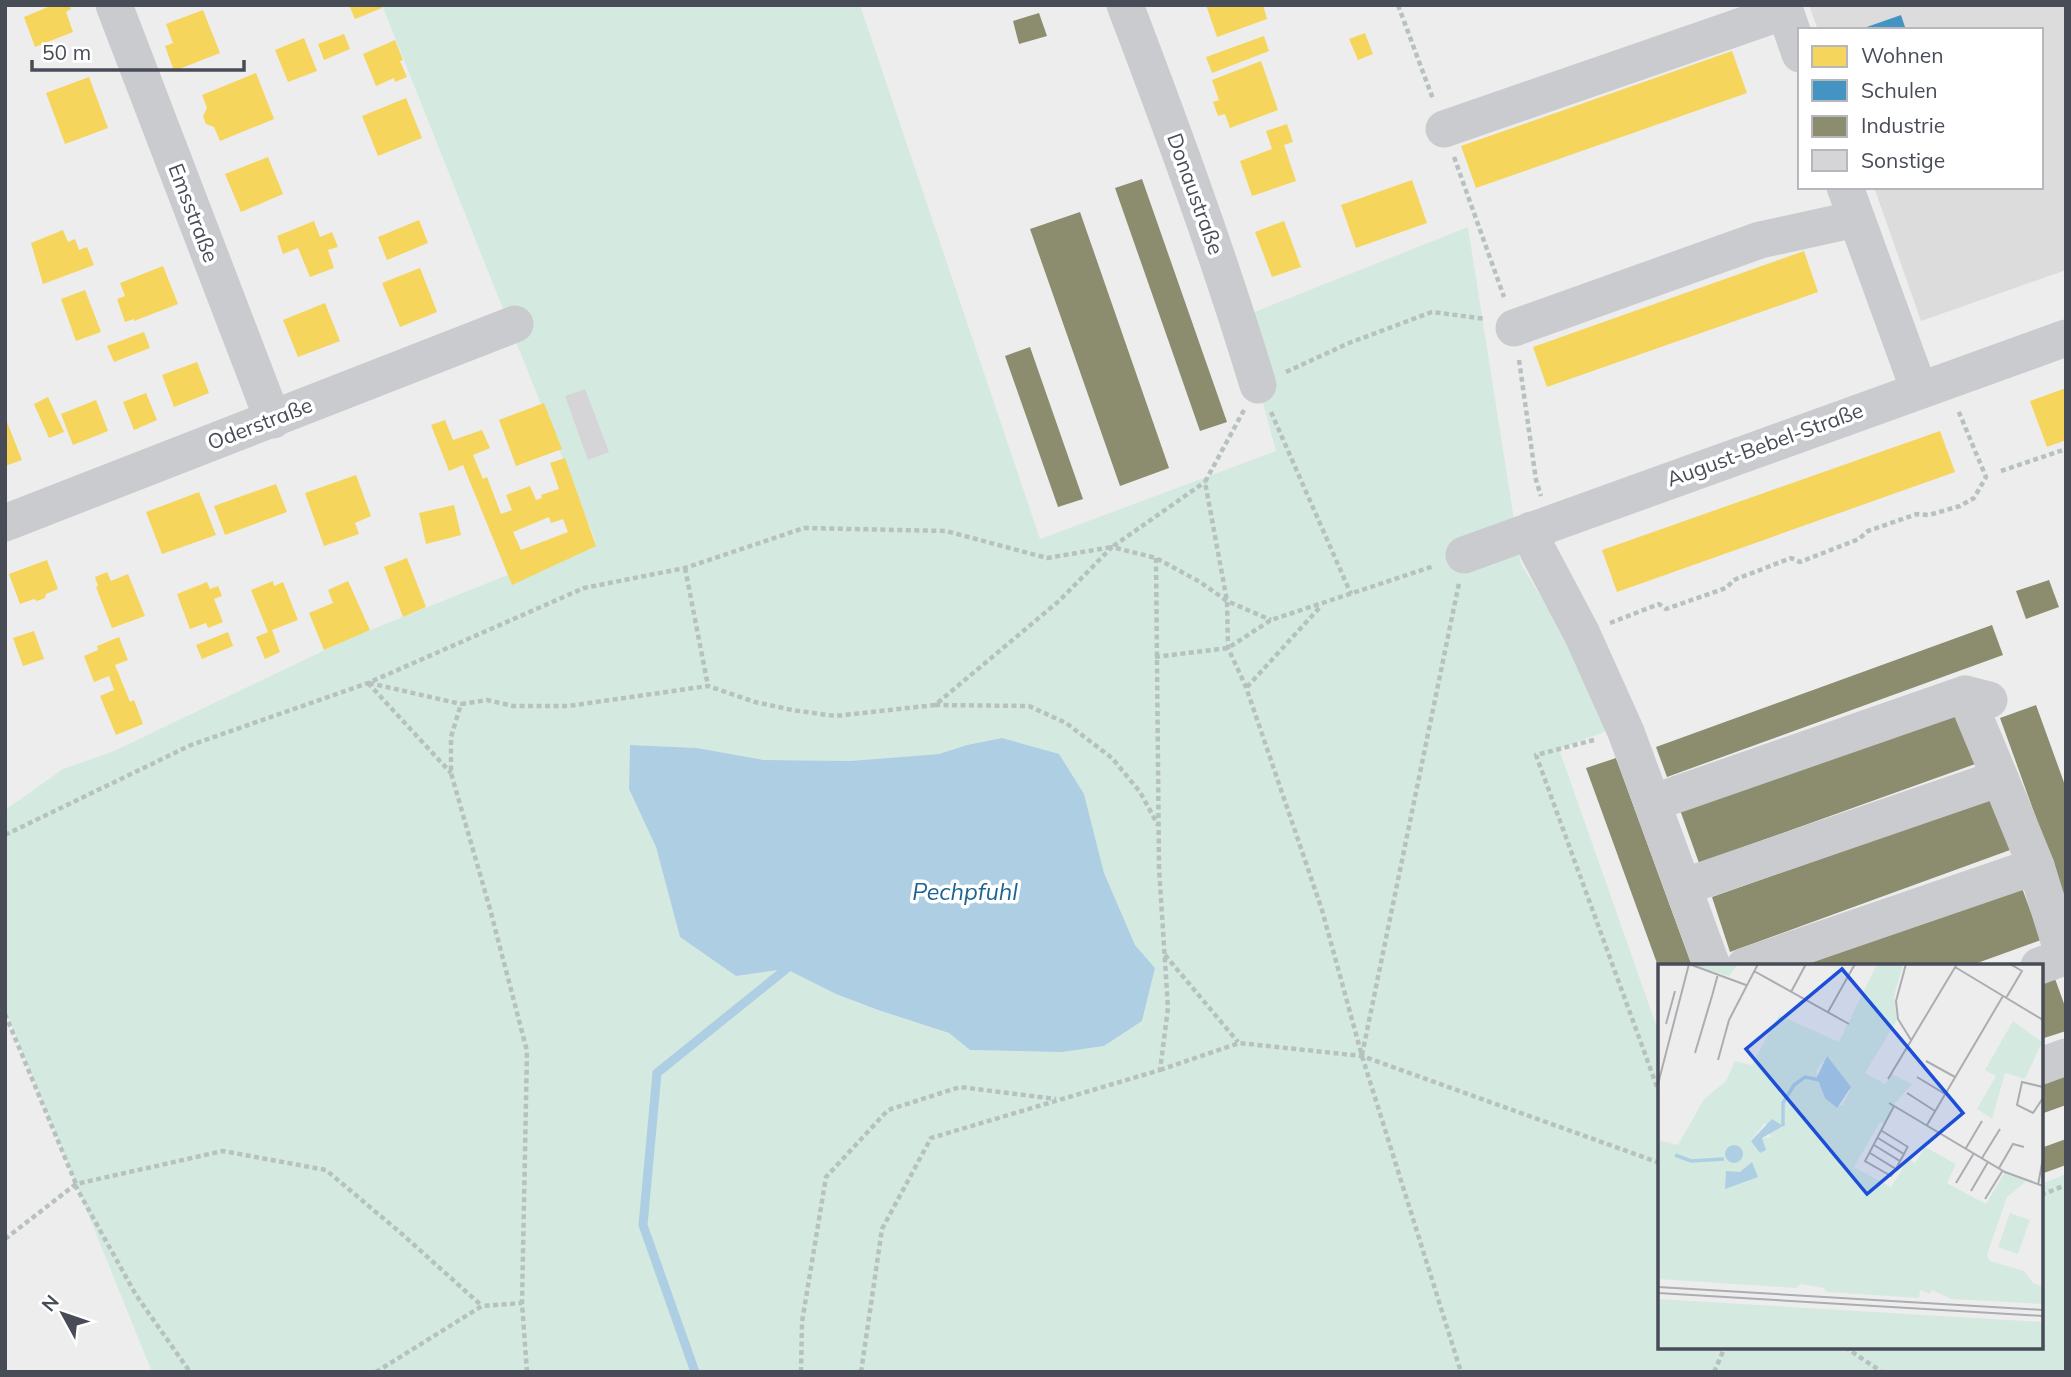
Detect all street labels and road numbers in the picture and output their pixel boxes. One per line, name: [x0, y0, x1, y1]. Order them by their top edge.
street label: Donaustraße: [1162, 129, 1230, 258]
street label: Emsstraße: [163, 160, 225, 266]
street label: Oderstraße: [204, 391, 316, 455]
street label: August-Bebel-Straße: [1663, 396, 1867, 492]

